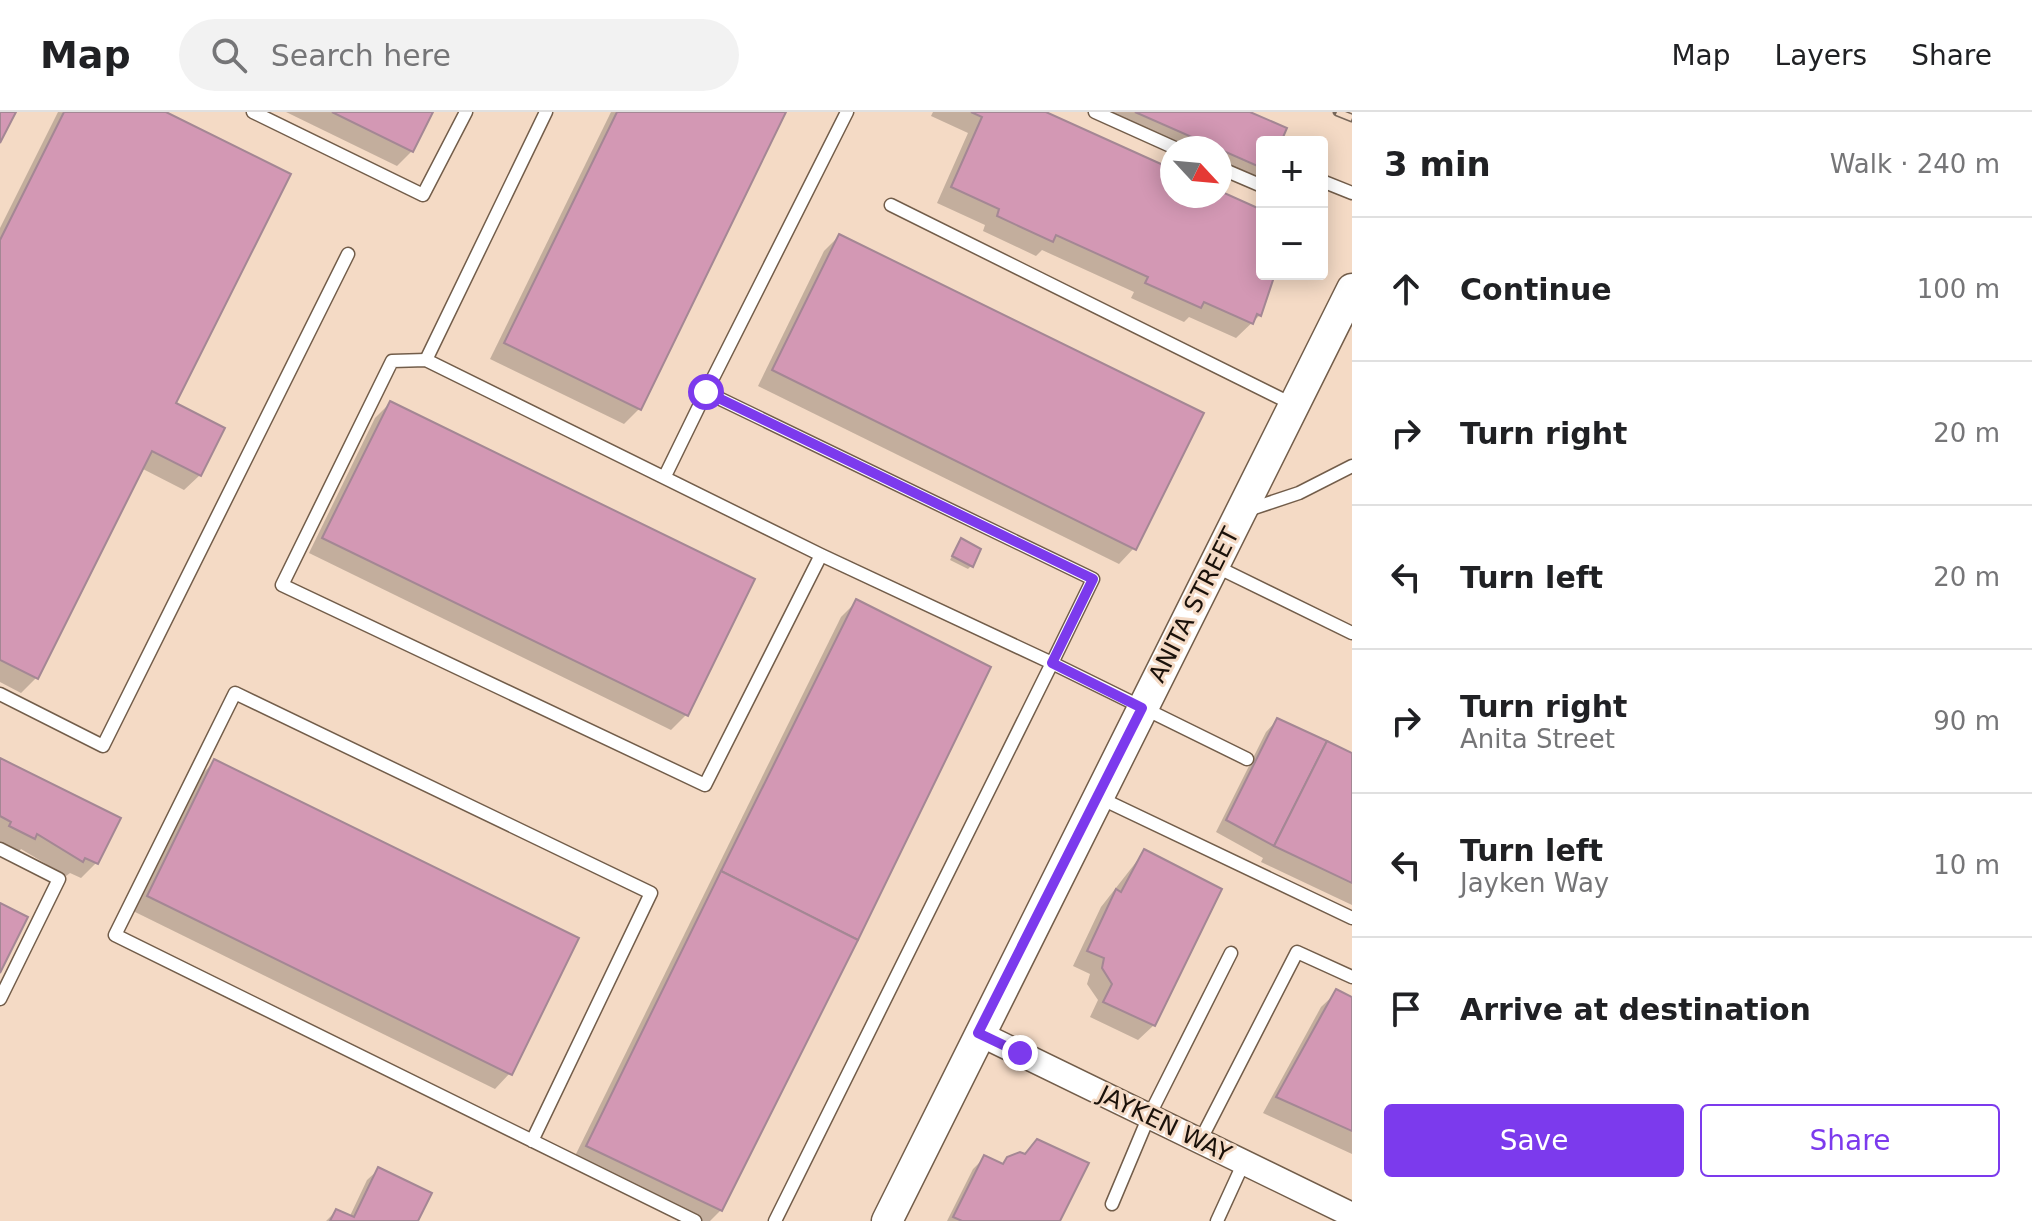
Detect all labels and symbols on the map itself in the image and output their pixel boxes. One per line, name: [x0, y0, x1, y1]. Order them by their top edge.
north arrow: [1160, 136, 1232, 208]
route start: [688, 374, 724, 410]
street label: ANITA STREET: [1143, 523, 1245, 687]
route end: [1002, 1035, 1038, 1071]
street label: JAYKEN WAY: [1092, 1079, 1236, 1168]

